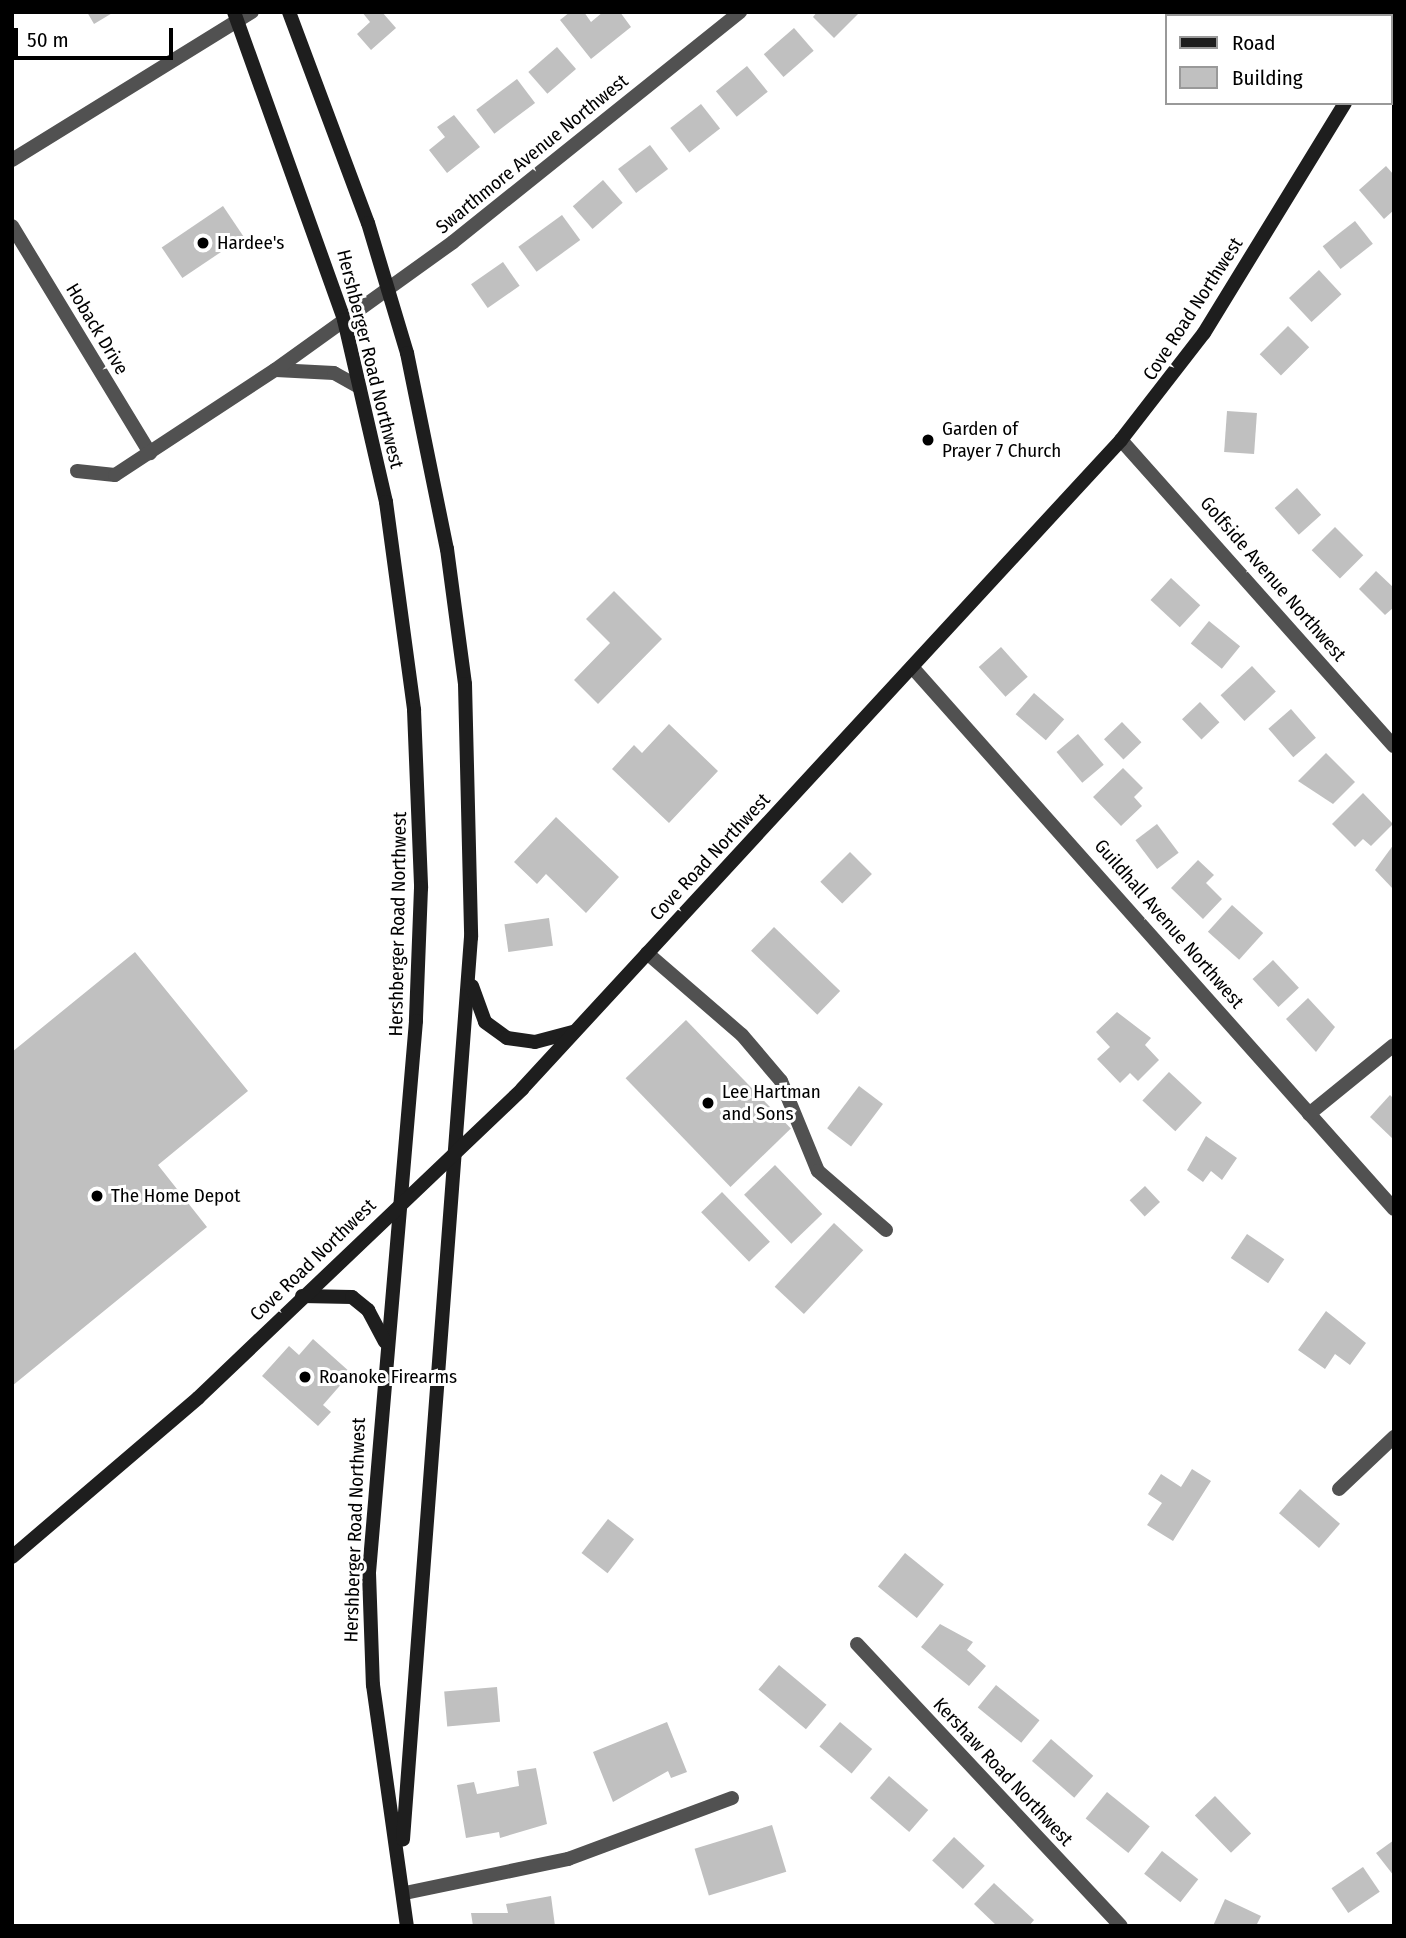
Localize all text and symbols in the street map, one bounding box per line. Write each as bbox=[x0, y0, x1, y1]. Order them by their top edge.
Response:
scale bar bbox=[18, 14, 177, 58]
legend bbox=[1164, 14, 1392, 105]
text: 50 m bbox=[27, 27, 69, 53]
text: Road bbox=[1232, 30, 1276, 56]
text: Building bbox=[1232, 65, 1303, 91]
street label: Swarthmore Avenue Northwest bbox=[431, 69, 633, 239]
place label: Hardee's bbox=[217, 232, 284, 254]
street label: Cove Road Northwest bbox=[1138, 233, 1248, 385]
marker: Hardee's bbox=[195, 235, 211, 251]
street label: Hershberger Road Northwest bbox=[332, 247, 408, 471]
street label: Hoback Drive bbox=[61, 279, 133, 379]
place label: Garden of Prayer 7 Church bbox=[942, 418, 1061, 462]
marker: Garden of Prayer 7 Church bbox=[920, 432, 936, 448]
street label: Golfside Avenue Northwest bbox=[1195, 492, 1351, 666]
street label: Cove Road Northwest bbox=[645, 789, 775, 925]
street label: Hershberger Road Northwest bbox=[385, 811, 411, 1037]
street label: Guildhall Avenue Northwest bbox=[1089, 835, 1249, 1013]
place label: Lee Hartman and Sons bbox=[722, 1081, 821, 1125]
marker: Lee Hartman and Sons bbox=[700, 1095, 716, 1111]
place label: The Home Depot bbox=[111, 1185, 240, 1207]
marker: The Home Depot bbox=[89, 1188, 105, 1204]
street label: Cove Road Northwest bbox=[245, 1194, 381, 1326]
place label: Roanoke Firearms bbox=[319, 1366, 457, 1388]
marker: Roanoke Firearms bbox=[297, 1369, 313, 1385]
street label: Hershberger Road Northwest bbox=[340, 1417, 370, 1643]
street label: Kershaw Road Northwest bbox=[928, 1693, 1078, 1851]

